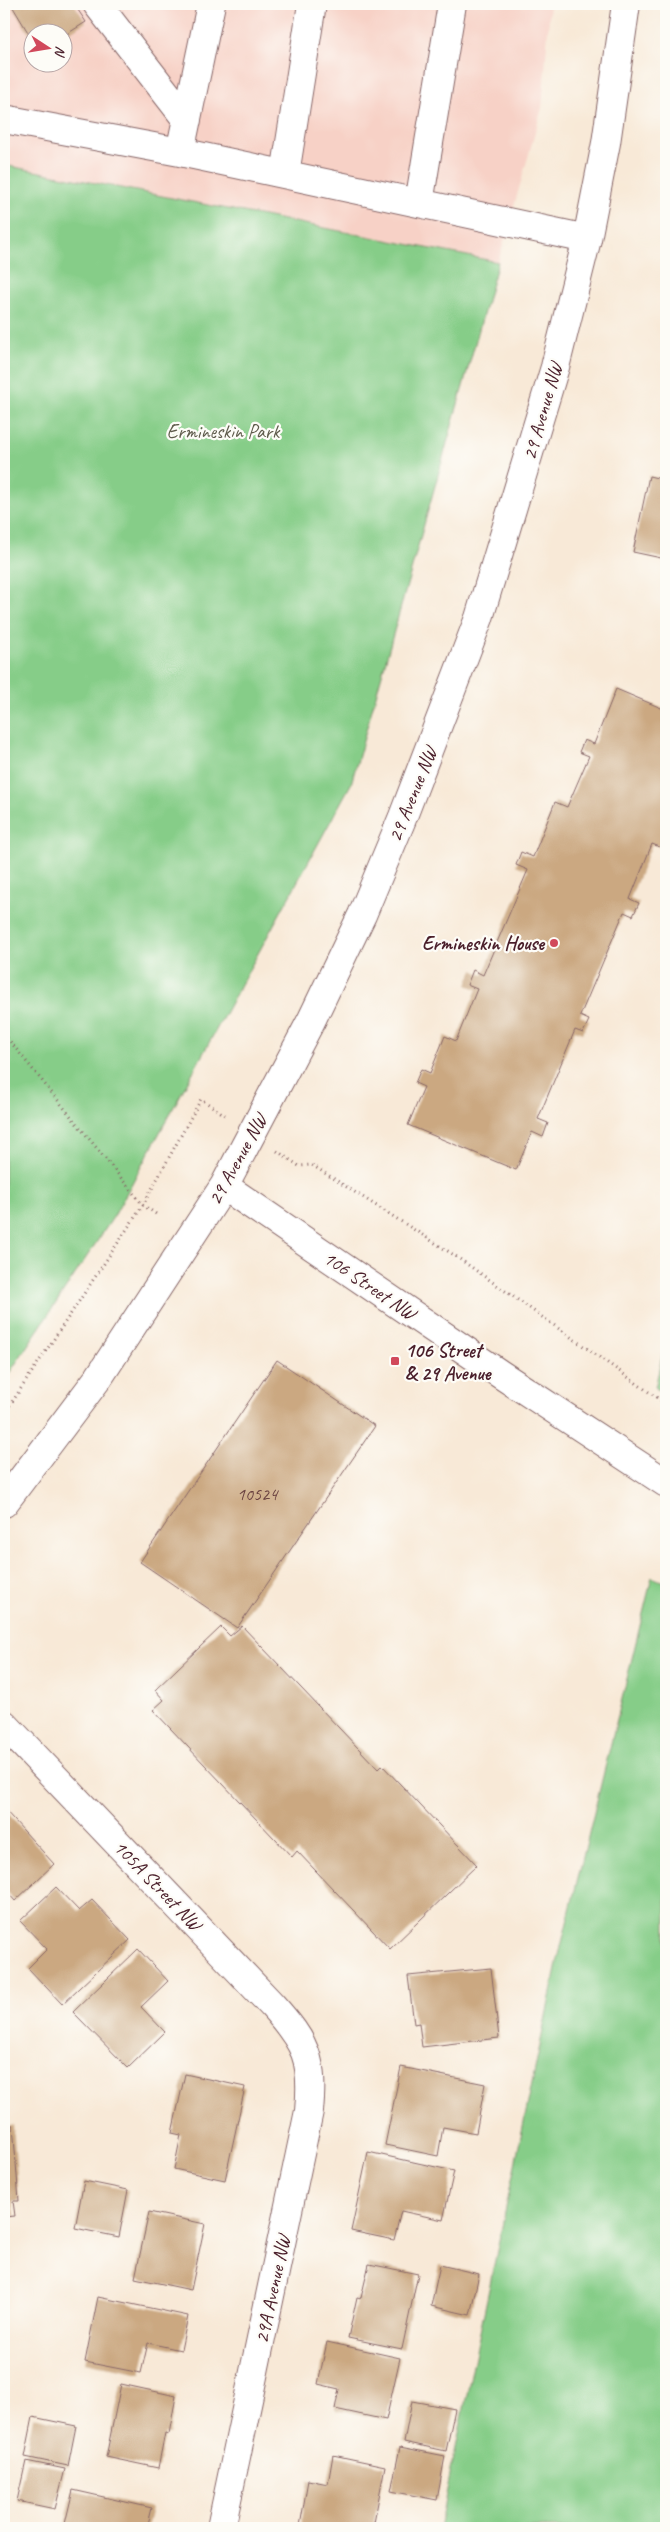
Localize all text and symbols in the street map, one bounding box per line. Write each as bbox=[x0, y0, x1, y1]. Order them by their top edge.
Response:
north arrow bbox=[22, 22, 72, 72]
text: N bbox=[51, 45, 69, 59]
street label: 29 Avenue NW bbox=[517, 357, 569, 463]
park label: Ermineskin Park bbox=[167, 419, 281, 444]
street label: 29 Avenue NW bbox=[382, 741, 444, 845]
place label: Ermineskin House bbox=[422, 931, 545, 956]
marker: Ermineskin House bbox=[548, 937, 560, 949]
street label: 29 Avenue NW bbox=[202, 1107, 274, 1209]
street label: 106 Street NW bbox=[319, 1245, 423, 1327]
place label: 106 Street & 29 Avenue bbox=[405, 1338, 492, 1386]
marker: 106 Street & 29 Avenue bbox=[389, 1355, 401, 1367]
house number: 10524 bbox=[237, 1483, 279, 1505]
street label: 105A Street NW bbox=[108, 1835, 209, 1938]
street label: 29A Avenue NW bbox=[249, 2230, 297, 2346]

